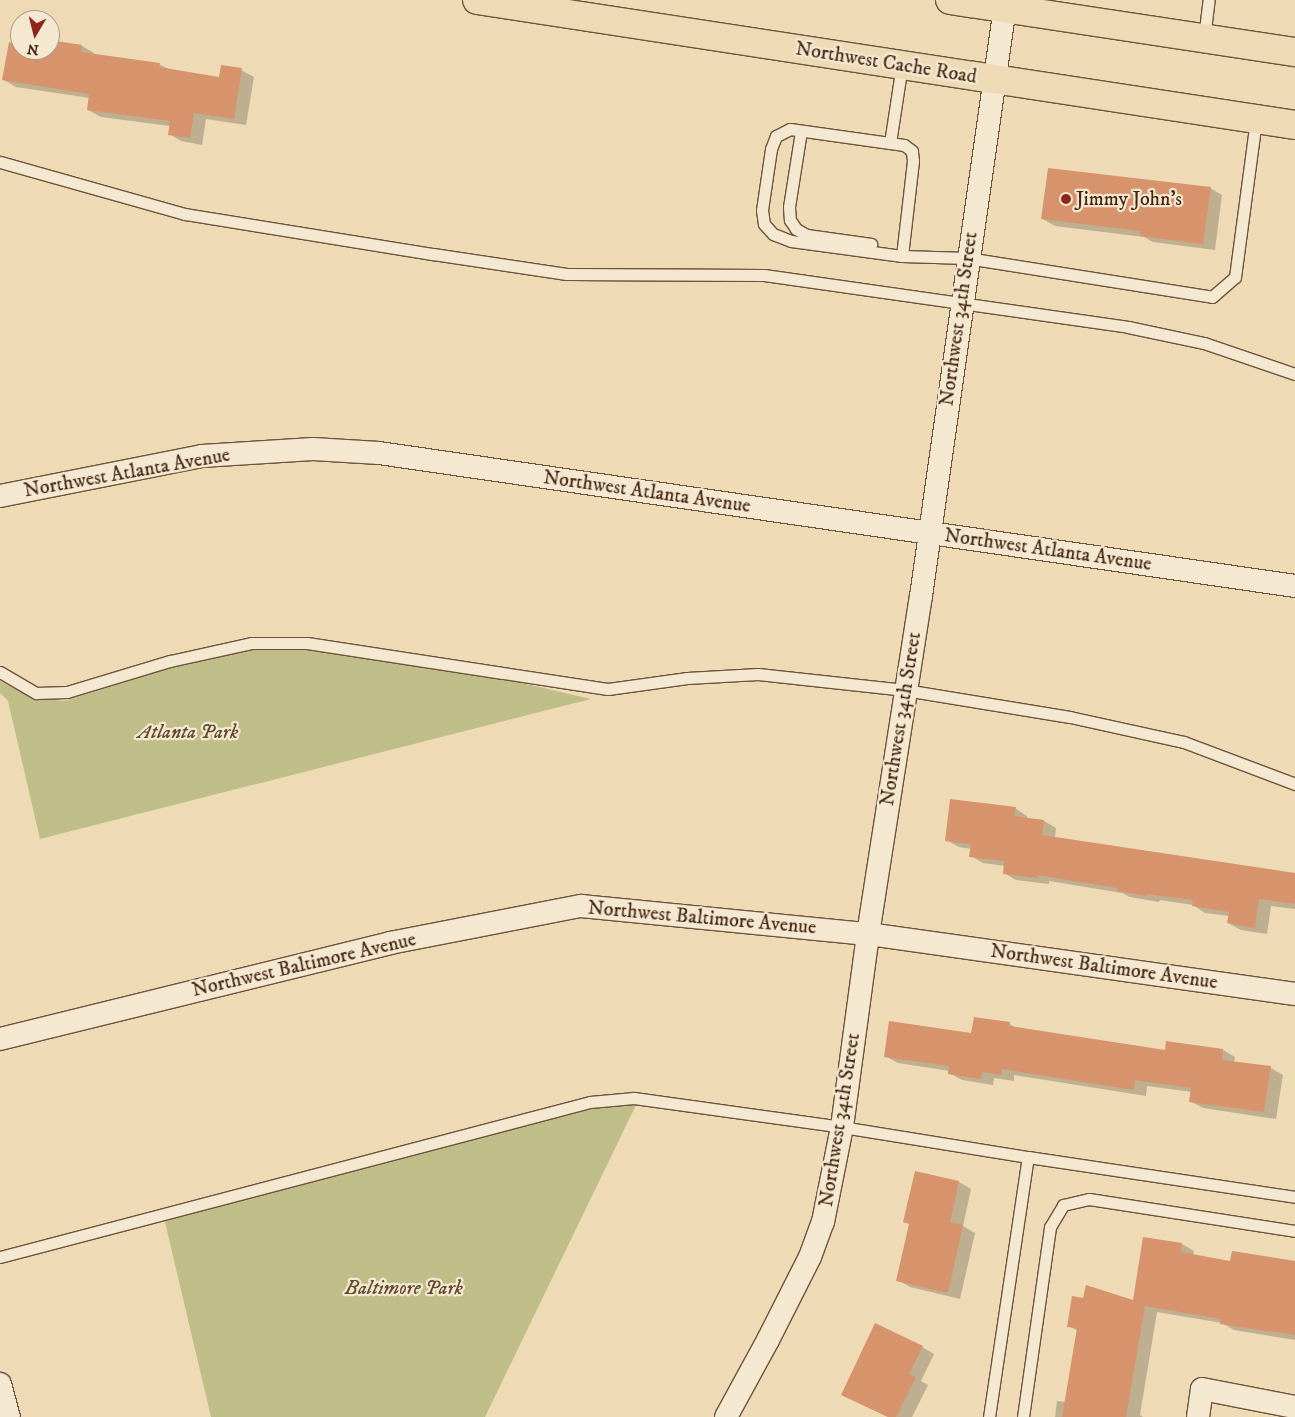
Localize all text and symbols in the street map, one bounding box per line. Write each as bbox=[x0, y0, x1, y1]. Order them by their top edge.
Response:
north arrow bbox=[10, 10, 60, 60]
street label: Northwest Cache Road bbox=[794, 37, 978, 89]
text: N bbox=[26, 39, 40, 59]
place label: Jimmy John's bbox=[1076, 187, 1182, 211]
marker: Jimmy John's bbox=[1060, 193, 1072, 205]
street label: Northwest 34th Street bbox=[935, 230, 983, 408]
street label: Northwest Atlanta Avenue bbox=[22, 443, 232, 503]
street label: Northwest Atlanta Avenue bbox=[542, 466, 752, 518]
street label: Northwest Atlanta Avenue bbox=[943, 524, 1153, 576]
street label: Northwest 34th Street bbox=[875, 630, 927, 808]
park label: Atlanta Park bbox=[138, 720, 238, 744]
street label: Northwest Baltimore Avenue bbox=[587, 896, 817, 940]
street label: Northwest Baltimore Avenue bbox=[190, 928, 418, 1002]
street label: Northwest Baltimore Avenue bbox=[989, 939, 1219, 995]
street label: Northwest 34th Street bbox=[814, 1031, 866, 1209]
park label: Baltimore Park bbox=[345, 1276, 463, 1300]

